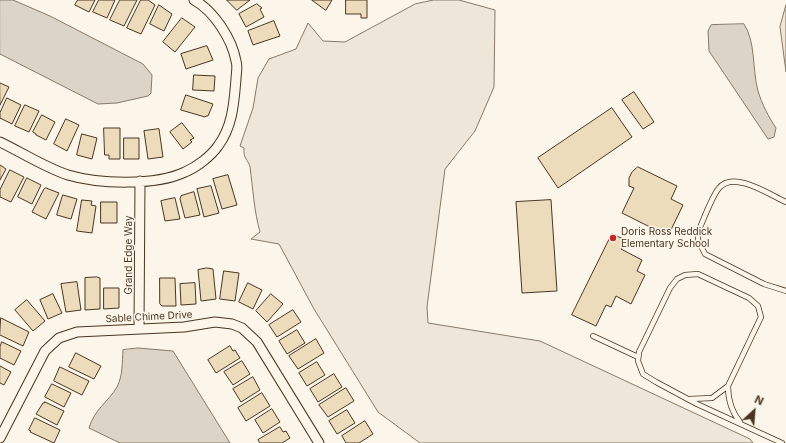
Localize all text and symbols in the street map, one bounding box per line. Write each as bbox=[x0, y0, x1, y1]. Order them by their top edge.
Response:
street label: Grand Edge Way bbox=[123, 215, 135, 295]
place label: Doris Ross Reddick Elementary School bbox=[621, 226, 712, 250]
marker: Doris Ross Reddick Elementary School bbox=[608, 233, 618, 243]
street label: Sable Chime Drive bbox=[105, 309, 193, 325]
north arrow bbox=[734, 391, 774, 431]
text: N bbox=[752, 392, 766, 408]

